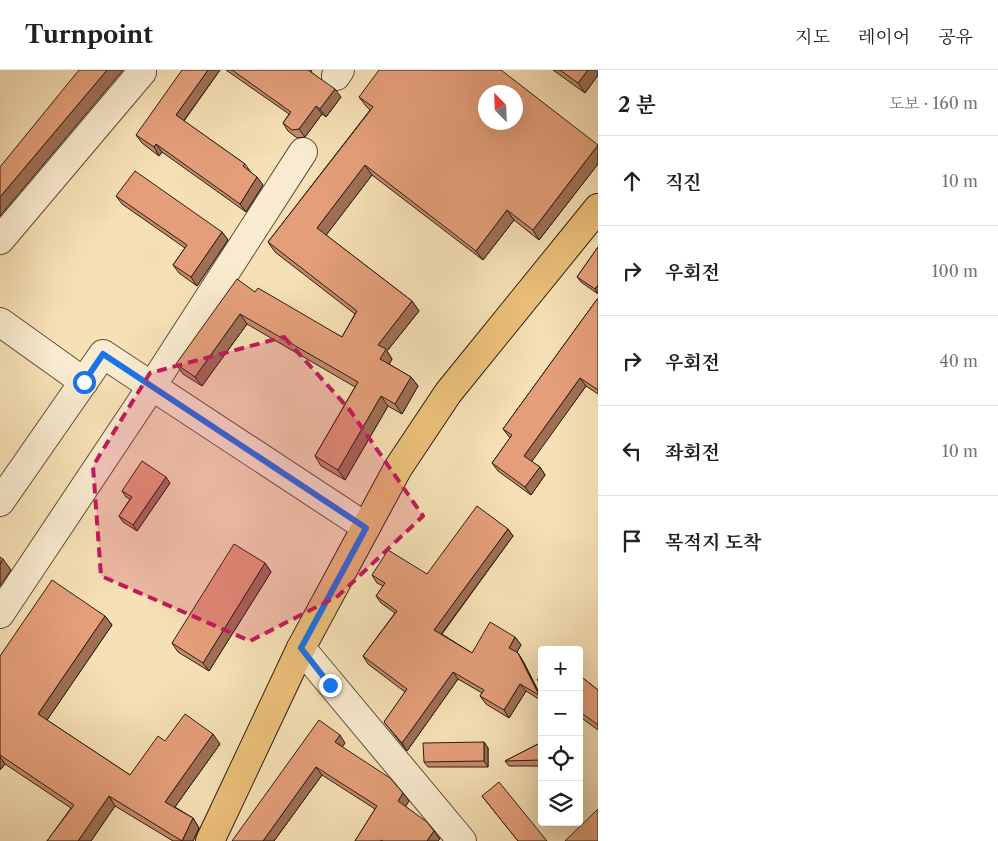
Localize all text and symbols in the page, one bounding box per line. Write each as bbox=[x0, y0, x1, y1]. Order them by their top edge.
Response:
text: Turnpoint bbox=[25, 20, 153, 49]
text: 지도 bbox=[795, 26, 830, 48]
text: 레이어 bbox=[858, 26, 910, 48]
text: 공유 bbox=[938, 26, 973, 48]
north arrow bbox=[478, 85, 523, 130]
text: 2 분 bbox=[618, 92, 656, 117]
text: 도보 · 160 m bbox=[889, 93, 978, 113]
icon: ahead bbox=[618, 167, 646, 195]
text: 직진 bbox=[665, 171, 702, 194]
text: 10 m bbox=[942, 171, 978, 191]
icon: right bbox=[618, 257, 646, 285]
text: 우회전 bbox=[665, 261, 720, 284]
text: 100 m bbox=[932, 261, 978, 281]
icon: right bbox=[618, 347, 646, 375]
text: 우회전 bbox=[665, 351, 720, 374]
text: 40 m bbox=[939, 351, 978, 371]
route start bbox=[73, 371, 96, 394]
icon: left bbox=[618, 437, 646, 465]
text: 좌회전 bbox=[665, 441, 720, 464]
text: 10 m bbox=[942, 441, 978, 461]
icon: arrive bbox=[618, 527, 646, 555]
text: 목적지 도착 bbox=[665, 531, 762, 554]
map controls bbox=[538, 646, 583, 826]
button: + bbox=[538, 646, 583, 691]
route end bbox=[319, 674, 342, 697]
button: − bbox=[538, 691, 583, 736]
button: locate bbox=[538, 736, 583, 781]
button: layers bbox=[538, 781, 583, 826]

